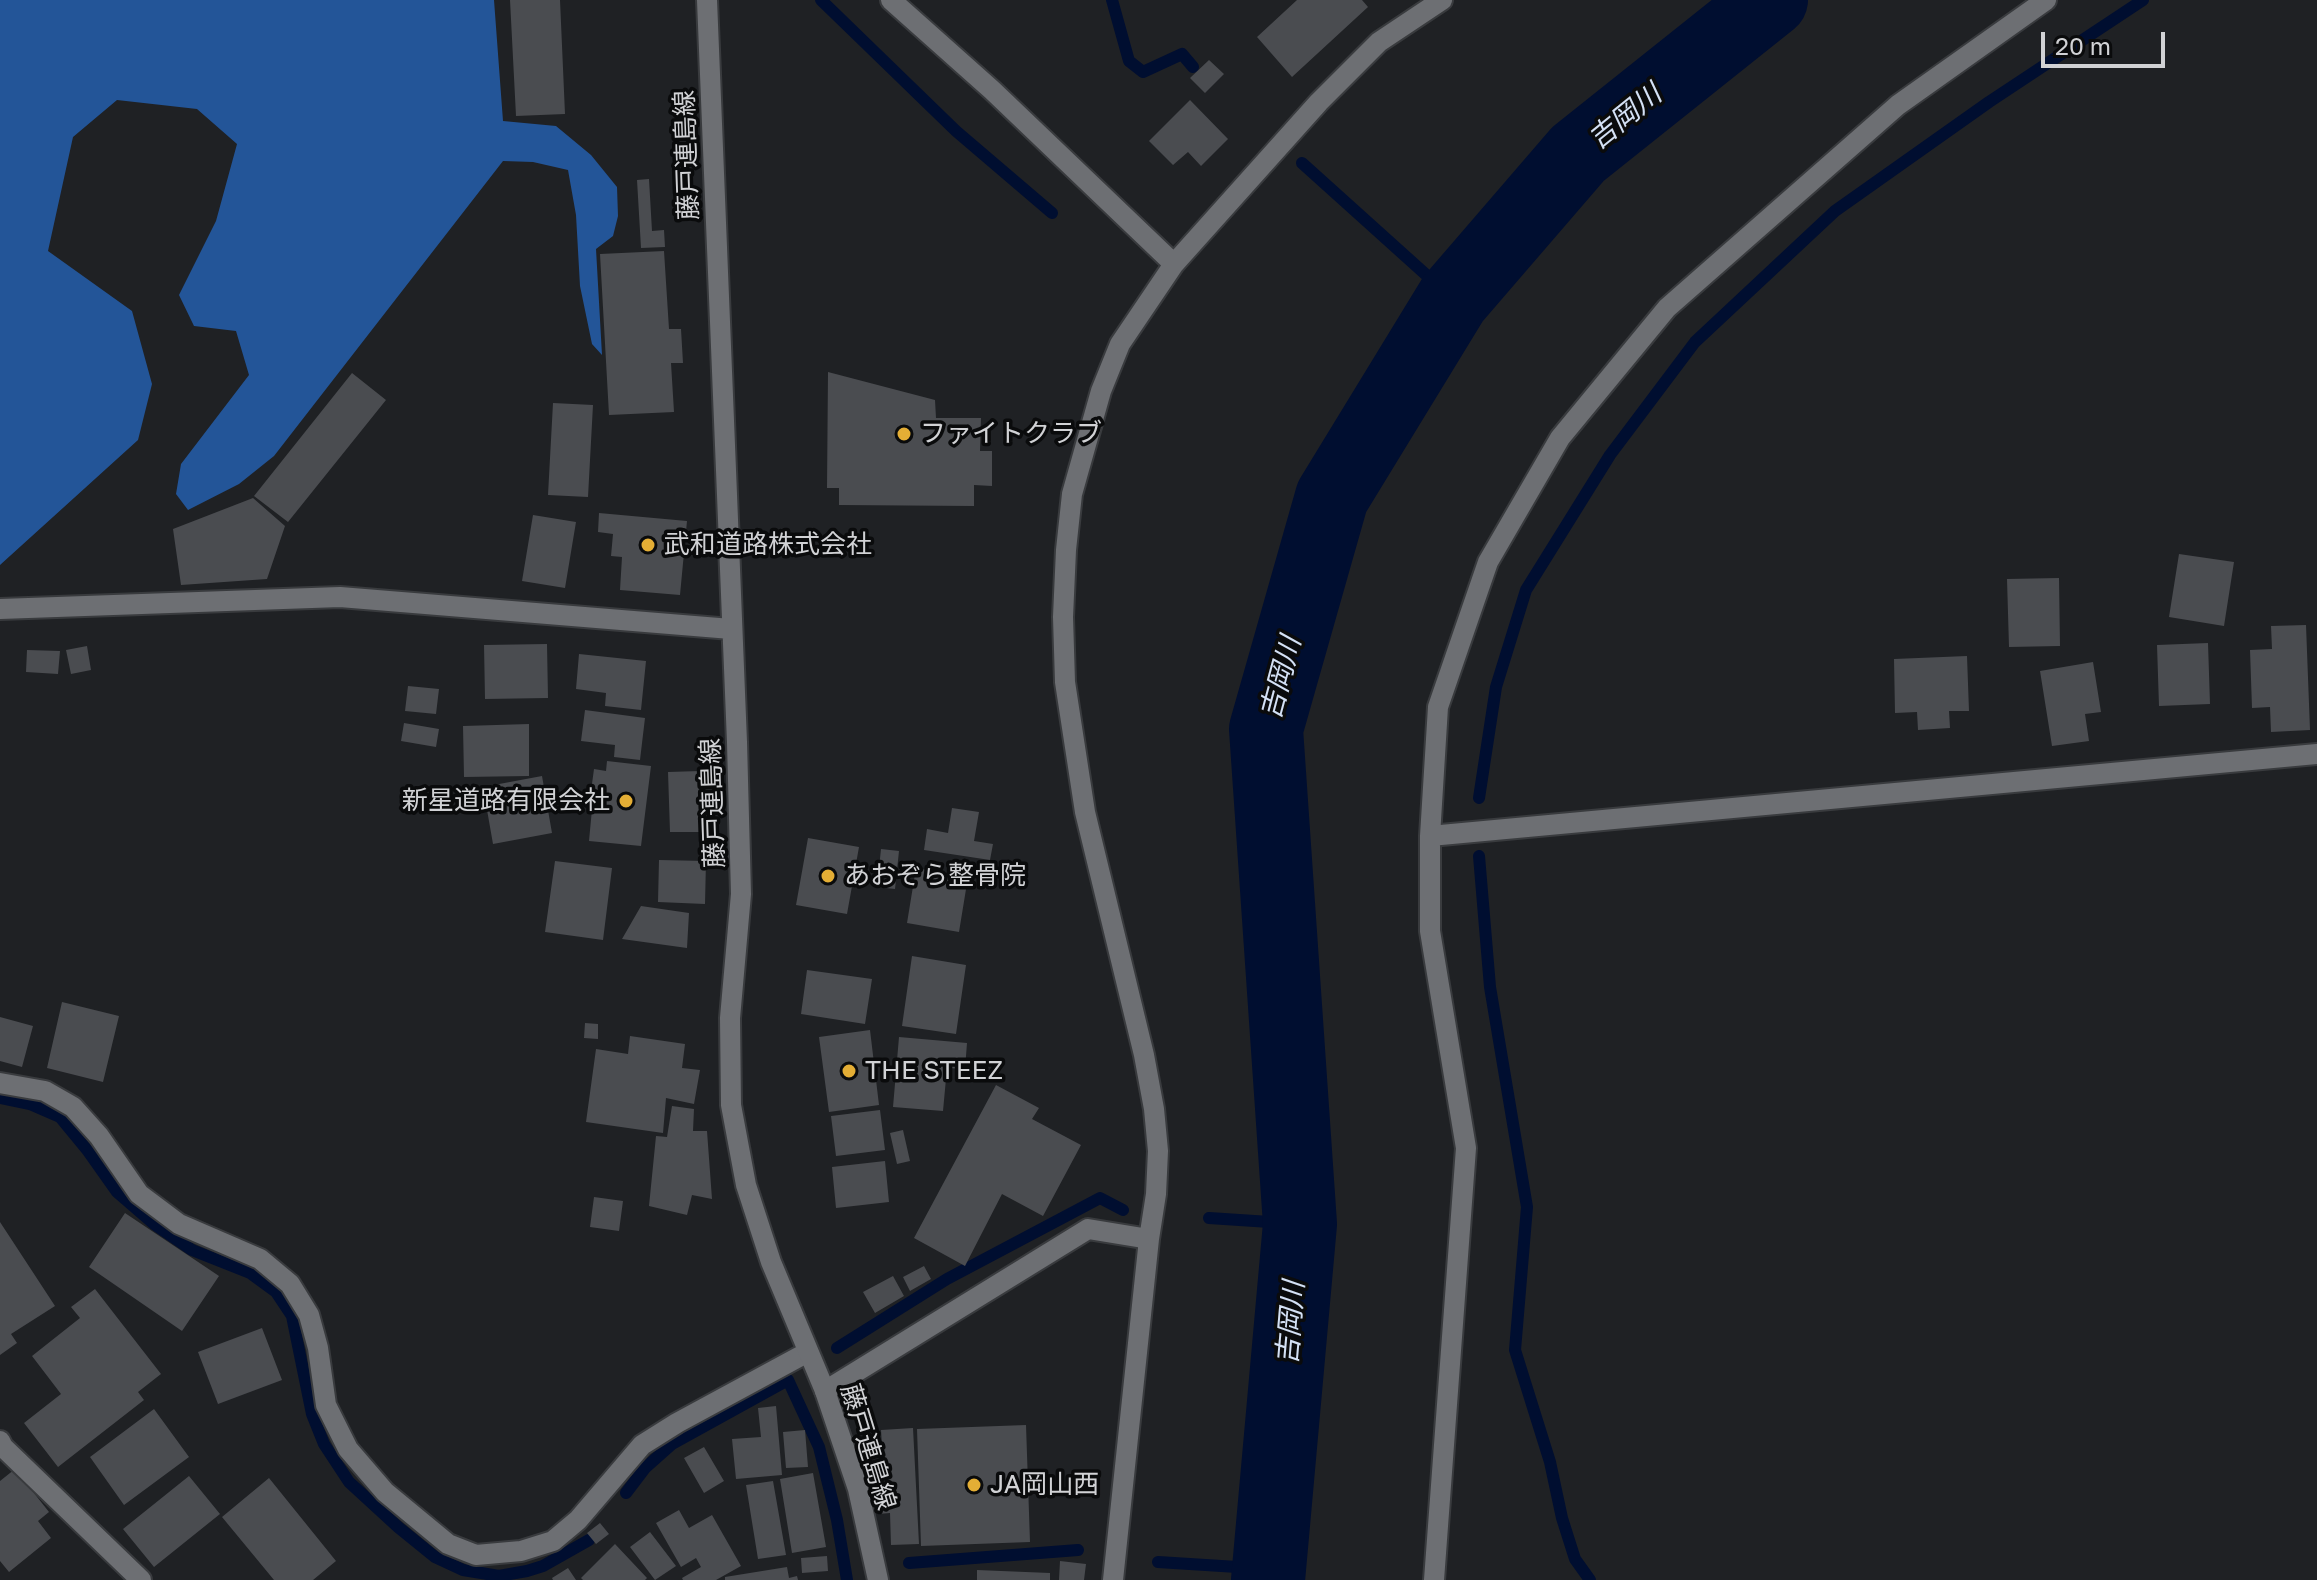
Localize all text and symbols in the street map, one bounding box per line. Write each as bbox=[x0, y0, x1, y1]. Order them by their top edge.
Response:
scale bar bbox=[2045, 16, 2169, 66]
text: 20 m bbox=[2055, 31, 2111, 60]
water label: 吉岡川 bbox=[1582, 78, 1668, 156]
street label: 藤戸連島線 bbox=[669, 89, 705, 221]
place label: ファイトクラブ bbox=[920, 418, 1102, 450]
marker: ファイトクラブ bbox=[895, 425, 913, 443]
place label: 武和道路株式会社 bbox=[664, 529, 872, 561]
marker: 武和道路株式会社 bbox=[639, 536, 657, 554]
water label: 吉岡川 bbox=[1254, 633, 1308, 723]
street label: 藤戸連島線 bbox=[695, 737, 731, 869]
place label: 新星道路有限会社 bbox=[402, 785, 610, 817]
marker: 新星道路有限会社 bbox=[617, 792, 635, 810]
place label: あおぞら整骨院 bbox=[844, 860, 1026, 892]
marker: あおぞら整骨院 bbox=[819, 867, 837, 885]
place label: THE STEEZ bbox=[865, 1055, 1003, 1087]
marker: THE STEEZ bbox=[840, 1062, 858, 1080]
water label: 吉岡川 bbox=[1271, 1280, 1311, 1366]
street label: 藤戸連島線 bbox=[834, 1380, 902, 1514]
place label: JA岡山西 bbox=[990, 1469, 1099, 1501]
marker: JA岡山西 bbox=[965, 1476, 983, 1494]

